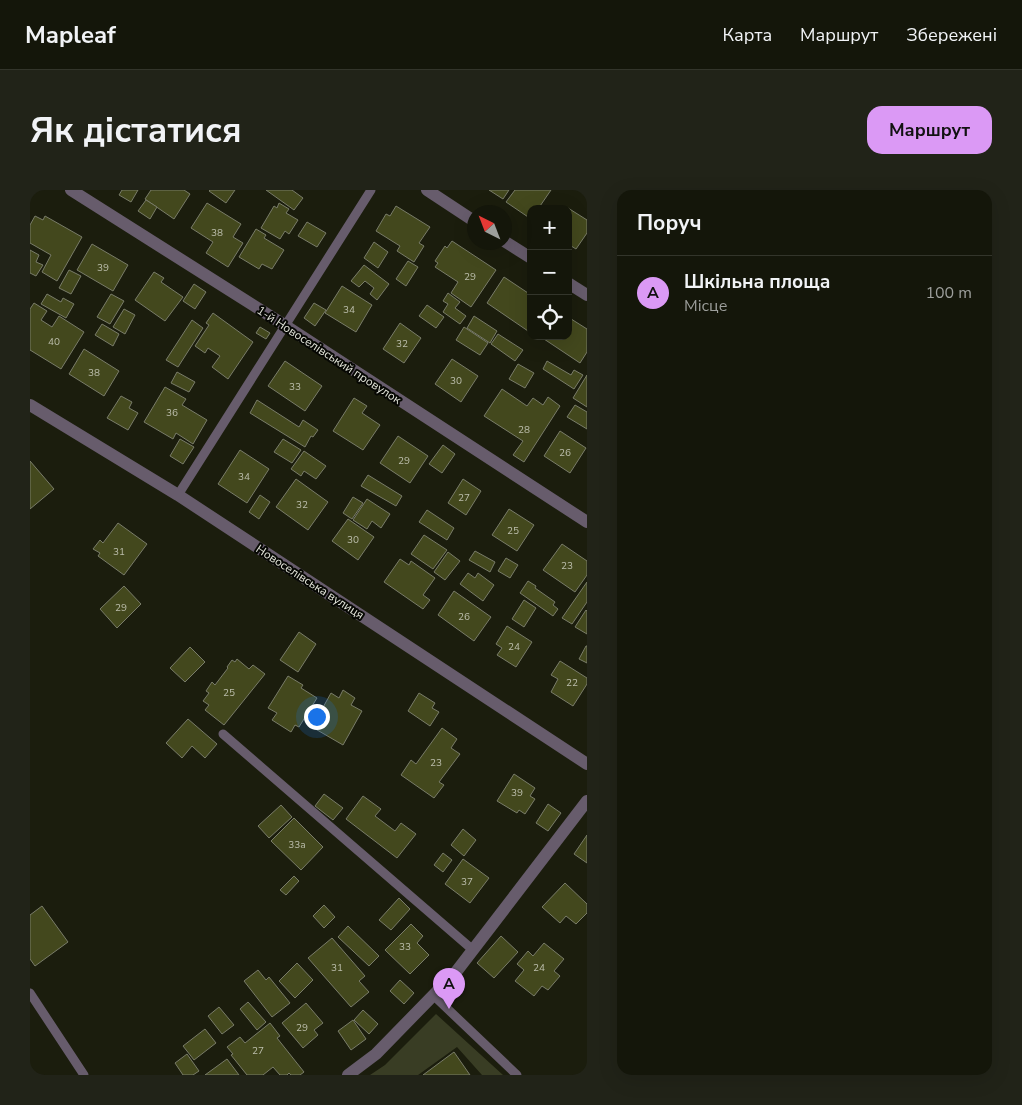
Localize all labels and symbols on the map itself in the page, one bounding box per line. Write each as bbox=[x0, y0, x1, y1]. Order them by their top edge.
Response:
north arrow bbox=[467, 205, 512, 250]
house number: 38 bbox=[211, 226, 223, 240]
house number: 39 bbox=[97, 261, 109, 275]
house number: 29 bbox=[464, 270, 476, 284]
street label: 1-й Новоселівський провулок bbox=[254, 302, 405, 408]
house number: 34 bbox=[343, 303, 355, 317]
house number: 40 bbox=[48, 335, 60, 349]
house number: 32 bbox=[396, 337, 408, 351]
house number: 38 bbox=[88, 366, 100, 380]
house number: 30 bbox=[450, 374, 462, 388]
house number: 33 bbox=[289, 380, 301, 394]
house number: 36 bbox=[166, 406, 178, 420]
house number: 28 bbox=[518, 423, 530, 437]
house number: 26 bbox=[559, 446, 571, 460]
house number: 29 bbox=[398, 454, 410, 468]
house number: 34 bbox=[238, 470, 250, 484]
house number: 27 bbox=[458, 491, 470, 505]
house number: 32 bbox=[296, 498, 308, 512]
house number: 25 bbox=[507, 524, 519, 538]
house number: 30 bbox=[347, 533, 359, 547]
street label: Новоселівська вулиця bbox=[253, 541, 367, 623]
house number: 31 bbox=[113, 545, 125, 559]
house number: 23 bbox=[561, 559, 573, 573]
house number: 29 bbox=[115, 601, 127, 615]
house number: 26 bbox=[458, 610, 470, 624]
house number: 24 bbox=[508, 640, 520, 654]
house number: 22 bbox=[566, 676, 578, 690]
house number: 25 bbox=[223, 686, 235, 700]
your location bbox=[304, 704, 330, 730]
house number: 23 bbox=[430, 756, 442, 770]
house number: 39 bbox=[511, 786, 523, 800]
house number: 33а bbox=[288, 838, 306, 852]
house number: 37 bbox=[461, 875, 473, 889]
house number: 33 bbox=[399, 940, 411, 954]
house number: 31 bbox=[331, 961, 343, 975]
house number: 24 bbox=[533, 961, 545, 975]
pin: A bbox=[433, 968, 465, 1009]
house number: 29 bbox=[296, 1021, 308, 1035]
house number: 27 bbox=[252, 1044, 264, 1058]

